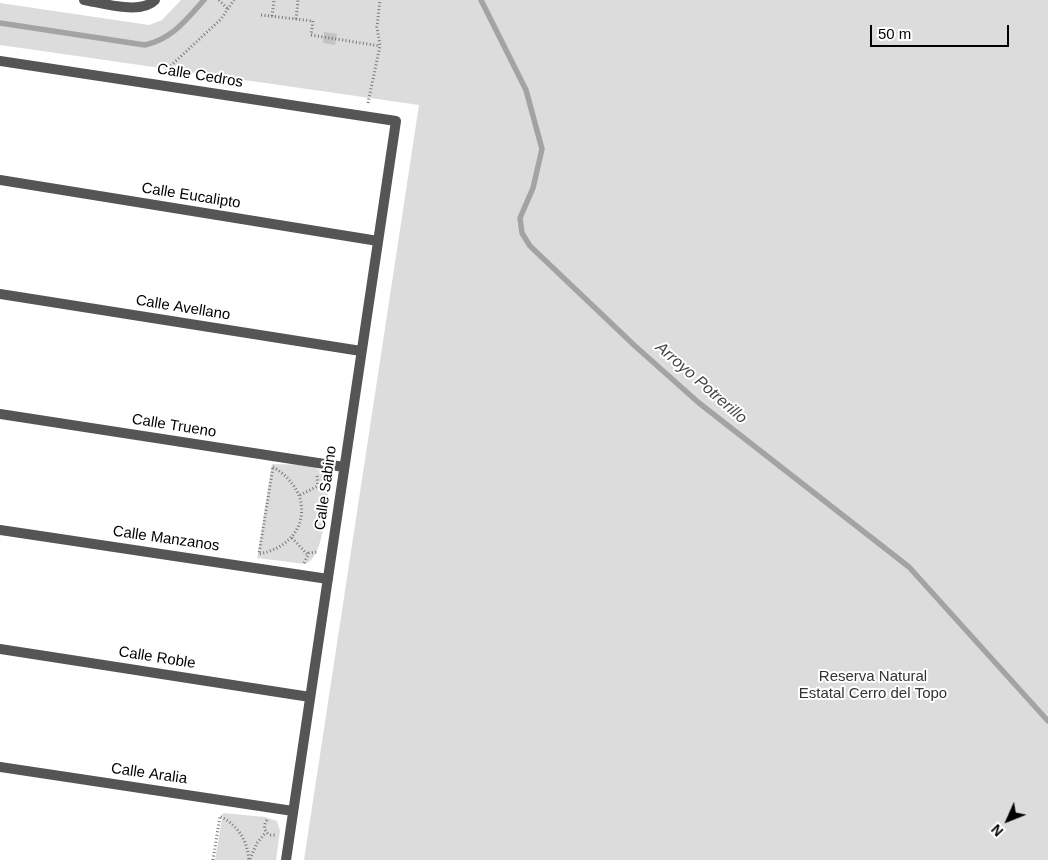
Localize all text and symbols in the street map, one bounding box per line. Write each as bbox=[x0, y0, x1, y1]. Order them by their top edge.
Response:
scale bar bbox=[873, 15, 1012, 47]
text: 50 m bbox=[878, 25, 911, 42]
street label: Calle Cedros bbox=[156, 60, 244, 92]
street label: Calle Eucalipto bbox=[140, 179, 242, 213]
street label: Calle Avellano bbox=[134, 292, 232, 324]
water label: Arroyo Potrerillo bbox=[651, 338, 751, 428]
street label: Calle Trueno bbox=[130, 410, 218, 442]
street label: Calle Sabino bbox=[311, 445, 341, 531]
street label: Calle Manzanos bbox=[111, 523, 221, 555]
street label: Calle Roble bbox=[117, 643, 197, 673]
park label: Reserva Natural Estatal Cerro del Topo bbox=[799, 668, 947, 703]
street label: Calle Aralia bbox=[110, 760, 188, 788]
north arrow bbox=[983, 795, 1033, 845]
text: N bbox=[988, 821, 1006, 840]

